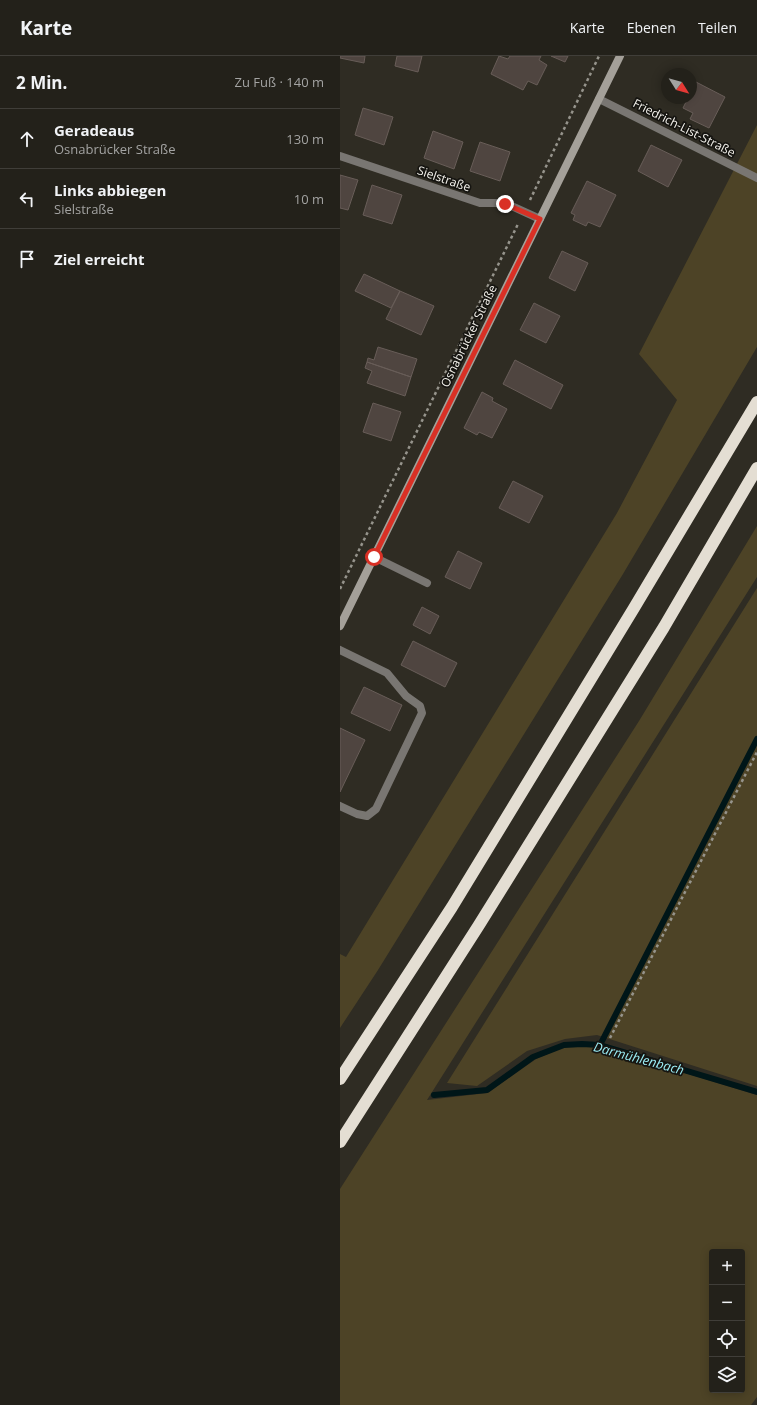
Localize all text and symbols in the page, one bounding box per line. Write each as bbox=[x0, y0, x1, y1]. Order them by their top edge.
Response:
text: Karte bbox=[20, 15, 72, 41]
text: Karte bbox=[570, 18, 605, 37]
text: Ebenen bbox=[627, 18, 676, 37]
text: Teilen bbox=[698, 18, 737, 37]
north arrow bbox=[661, 68, 697, 104]
text: 2 Min. bbox=[16, 71, 67, 94]
text: Zu Fuß · 140 m bbox=[235, 73, 324, 91]
street label: Friedrich-List-Straße bbox=[630, 94, 739, 161]
text: Geradeaus bbox=[54, 120, 134, 140]
icon: ahead bbox=[16, 128, 38, 150]
text: 130 m bbox=[286, 130, 324, 148]
text: Osnabrücker Straße bbox=[54, 140, 175, 158]
street label: Sielstraße bbox=[415, 162, 473, 196]
text: Links abbiegen bbox=[54, 180, 166, 200]
icon: left bbox=[16, 188, 38, 210]
text: 10 m bbox=[294, 190, 324, 208]
route end bbox=[496, 195, 514, 213]
text: Sielstraße bbox=[54, 200, 114, 218]
icon: arrive bbox=[16, 248, 38, 270]
text: Ziel erreicht bbox=[54, 249, 145, 269]
street label: Osnabrücker Straße bbox=[436, 281, 501, 390]
route start bbox=[365, 548, 383, 566]
water label: Darmühlenbach bbox=[592, 1037, 686, 1079]
map controls bbox=[709, 1249, 745, 1393]
button: + bbox=[709, 1249, 745, 1285]
button: − bbox=[709, 1285, 745, 1321]
button: locate bbox=[709, 1321, 745, 1357]
button: layers bbox=[709, 1357, 745, 1393]

